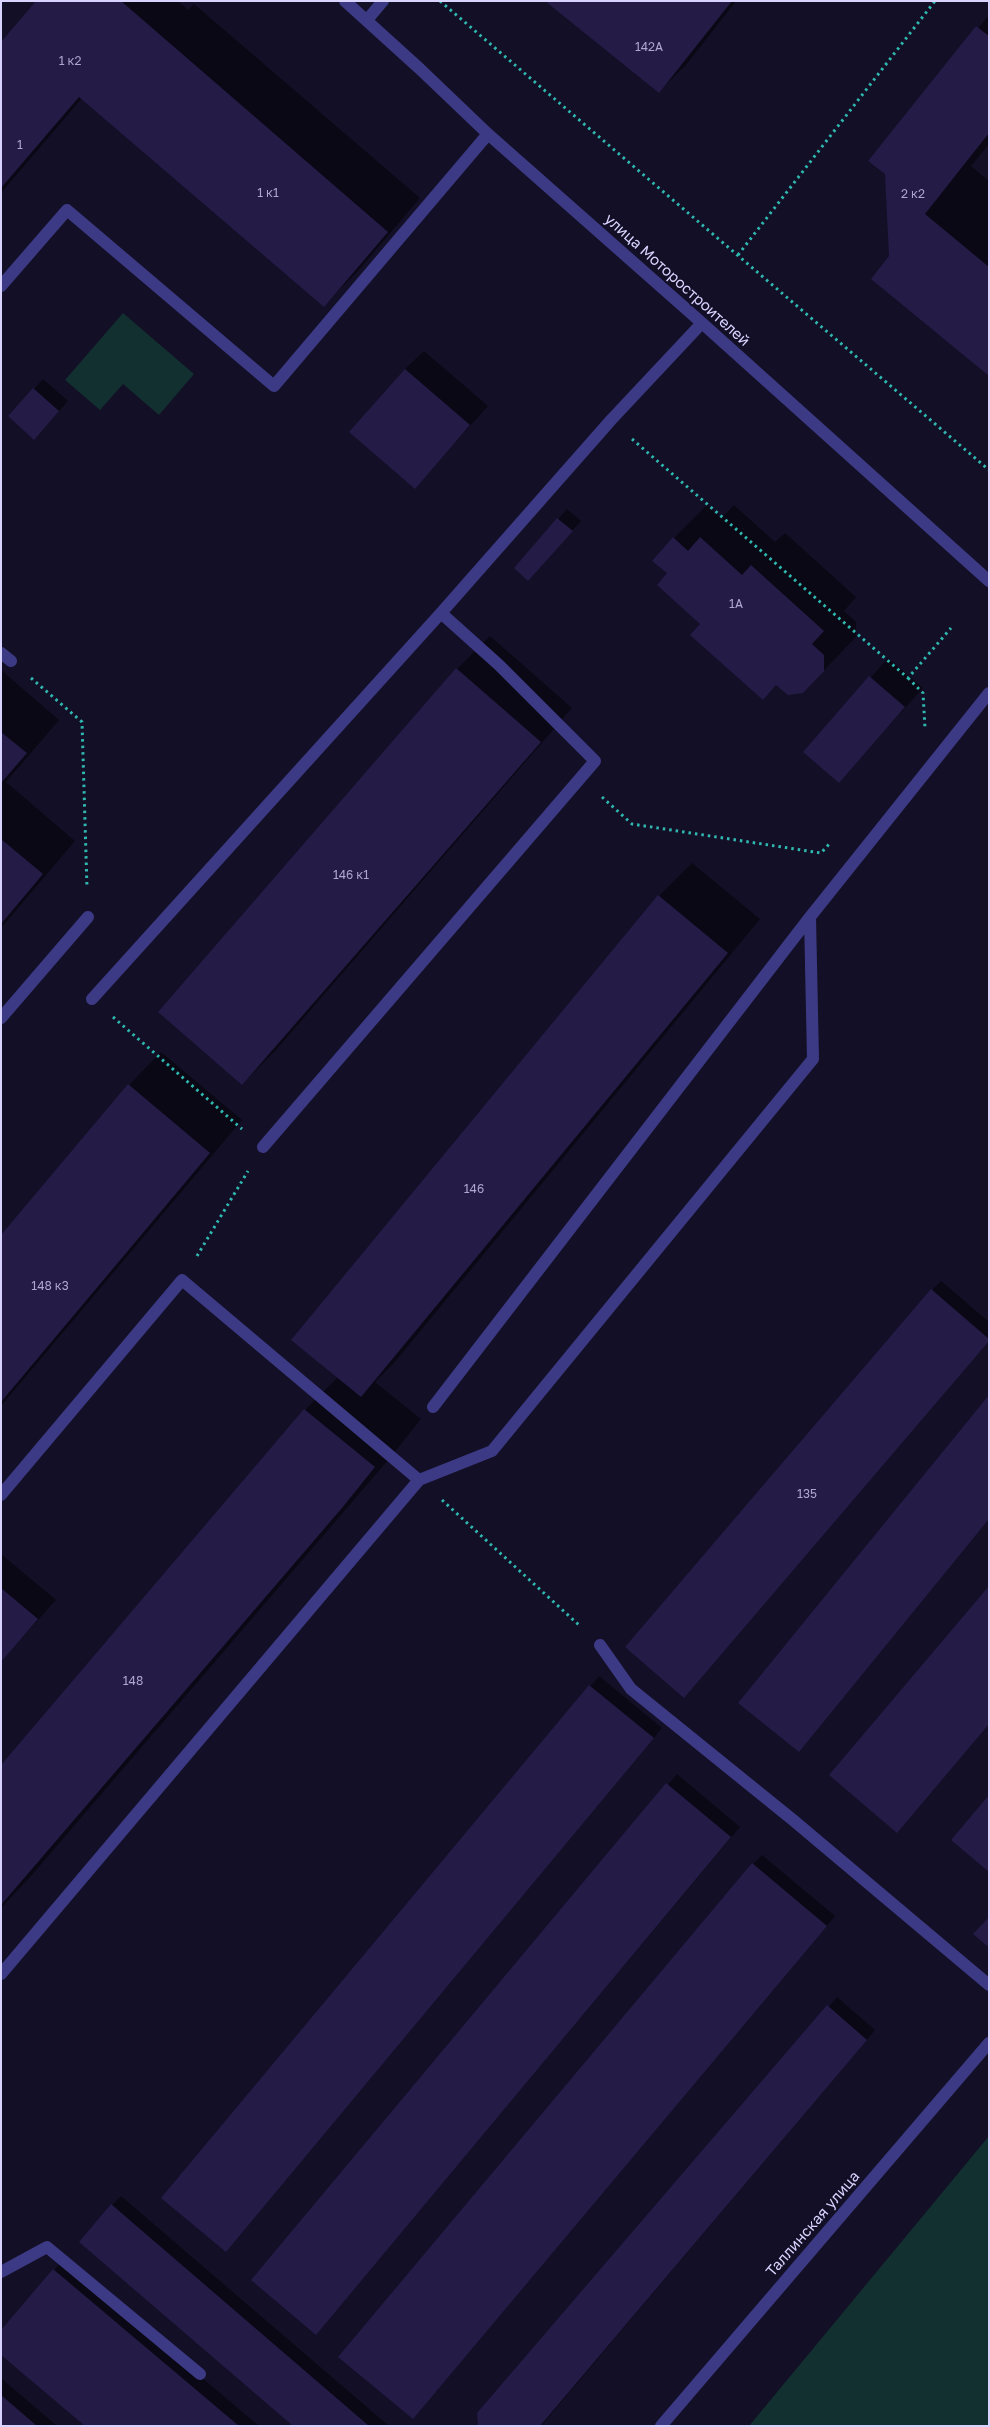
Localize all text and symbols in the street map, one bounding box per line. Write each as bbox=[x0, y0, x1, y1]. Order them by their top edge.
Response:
house number: 142А bbox=[635, 40, 663, 54]
house number: 1 к2 bbox=[59, 54, 81, 68]
house number: 1 bbox=[17, 138, 23, 152]
house number: 1 к1 bbox=[257, 186, 279, 200]
house number: 2 к2 bbox=[901, 187, 925, 201]
street label: улица Моторостроителей bbox=[601, 210, 753, 350]
house number: 1А bbox=[729, 597, 743, 611]
house number: 146 к1 bbox=[333, 868, 369, 882]
house number: 146 bbox=[464, 1182, 484, 1196]
house number: 148 к3 bbox=[31, 1279, 69, 1293]
house number: 135 bbox=[797, 1487, 817, 1501]
house number: 148 bbox=[123, 1674, 143, 1688]
street label: Таллинская улица bbox=[762, 2168, 864, 2280]

